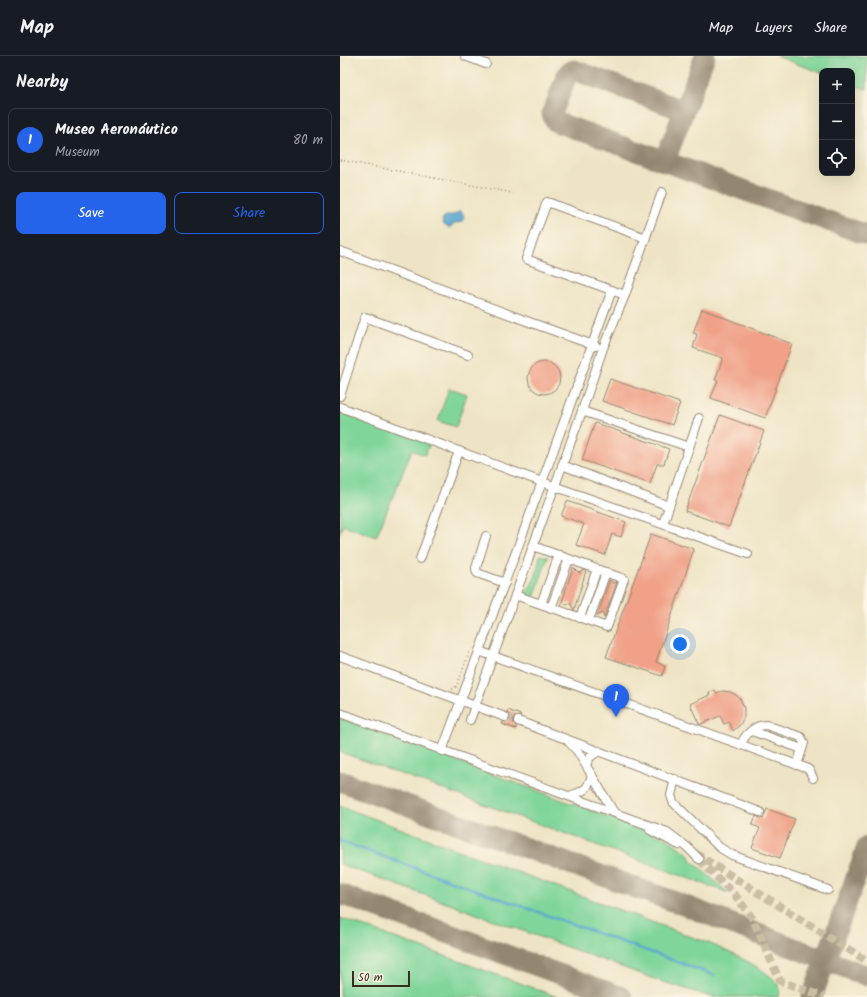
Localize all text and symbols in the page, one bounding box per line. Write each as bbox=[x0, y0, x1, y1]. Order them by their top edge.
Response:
text: Map bbox=[20, 13, 54, 43]
text: Map bbox=[709, 17, 733, 39]
text: Layers bbox=[755, 17, 793, 39]
text: Share bbox=[815, 17, 847, 39]
map controls bbox=[819, 68, 855, 176]
button: + bbox=[819, 68, 855, 104]
text: Nearby bbox=[16, 69, 68, 96]
button: − bbox=[819, 104, 855, 140]
text: Museo Aeronáutico bbox=[55, 118, 178, 142]
text: 1 bbox=[28, 130, 32, 151]
text: 80 m bbox=[293, 130, 323, 151]
button: locate bbox=[819, 140, 855, 176]
text: Museum bbox=[55, 142, 100, 163]
button: Save bbox=[16, 192, 166, 234]
button: Share bbox=[174, 192, 324, 234]
your location bbox=[670, 634, 690, 654]
pin: 1 bbox=[603, 684, 629, 717]
scale bar bbox=[352, 969, 410, 988]
text: 50 m bbox=[358, 969, 383, 987]

